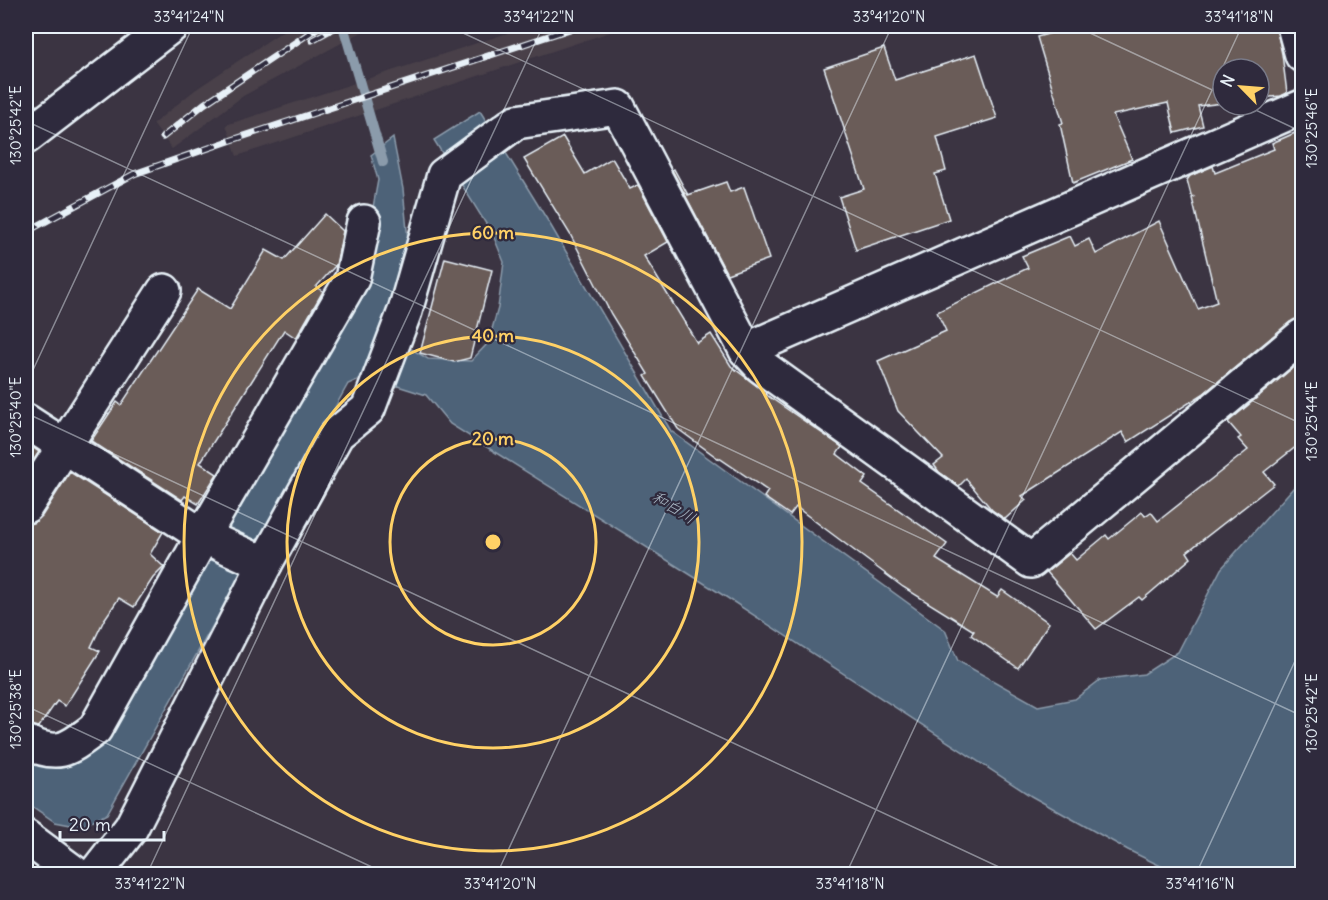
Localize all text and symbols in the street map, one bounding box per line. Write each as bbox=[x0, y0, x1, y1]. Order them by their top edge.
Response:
text: 33°41'24"N bbox=[153, 7, 225, 26]
text: 33°41'22"N bbox=[504, 7, 574, 26]
text: 33°41'20"N bbox=[853, 7, 925, 26]
text: 33°41'18"N bbox=[1204, 7, 1274, 26]
north arrow bbox=[1211, 57, 1271, 117]
text: N bbox=[1216, 71, 1239, 90]
text: 130°25'42"E bbox=[6, 85, 25, 165]
text: 130°25'46"E bbox=[1302, 88, 1321, 168]
text: 60 m bbox=[472, 221, 514, 244]
text: 40 m bbox=[472, 324, 514, 347]
text: 130°25'40"E bbox=[6, 376, 25, 458]
text: 130°25'44"E bbox=[1302, 381, 1321, 461]
text: 20 m bbox=[472, 427, 514, 450]
water label: 和白川 bbox=[648, 486, 700, 528]
centre of rings bbox=[483, 532, 503, 552]
text: 130°25'38"E bbox=[6, 669, 25, 749]
text: 130°25'42"E bbox=[1302, 673, 1321, 753]
scale bar bbox=[60, 804, 164, 842]
text: 20 m bbox=[69, 813, 111, 836]
text: 33°41'22"N bbox=[115, 874, 185, 893]
text: 33°41'20"N bbox=[464, 874, 536, 893]
text: 33°41'18"N bbox=[815, 874, 885, 893]
text: 33°41'16"N bbox=[1165, 874, 1235, 893]

